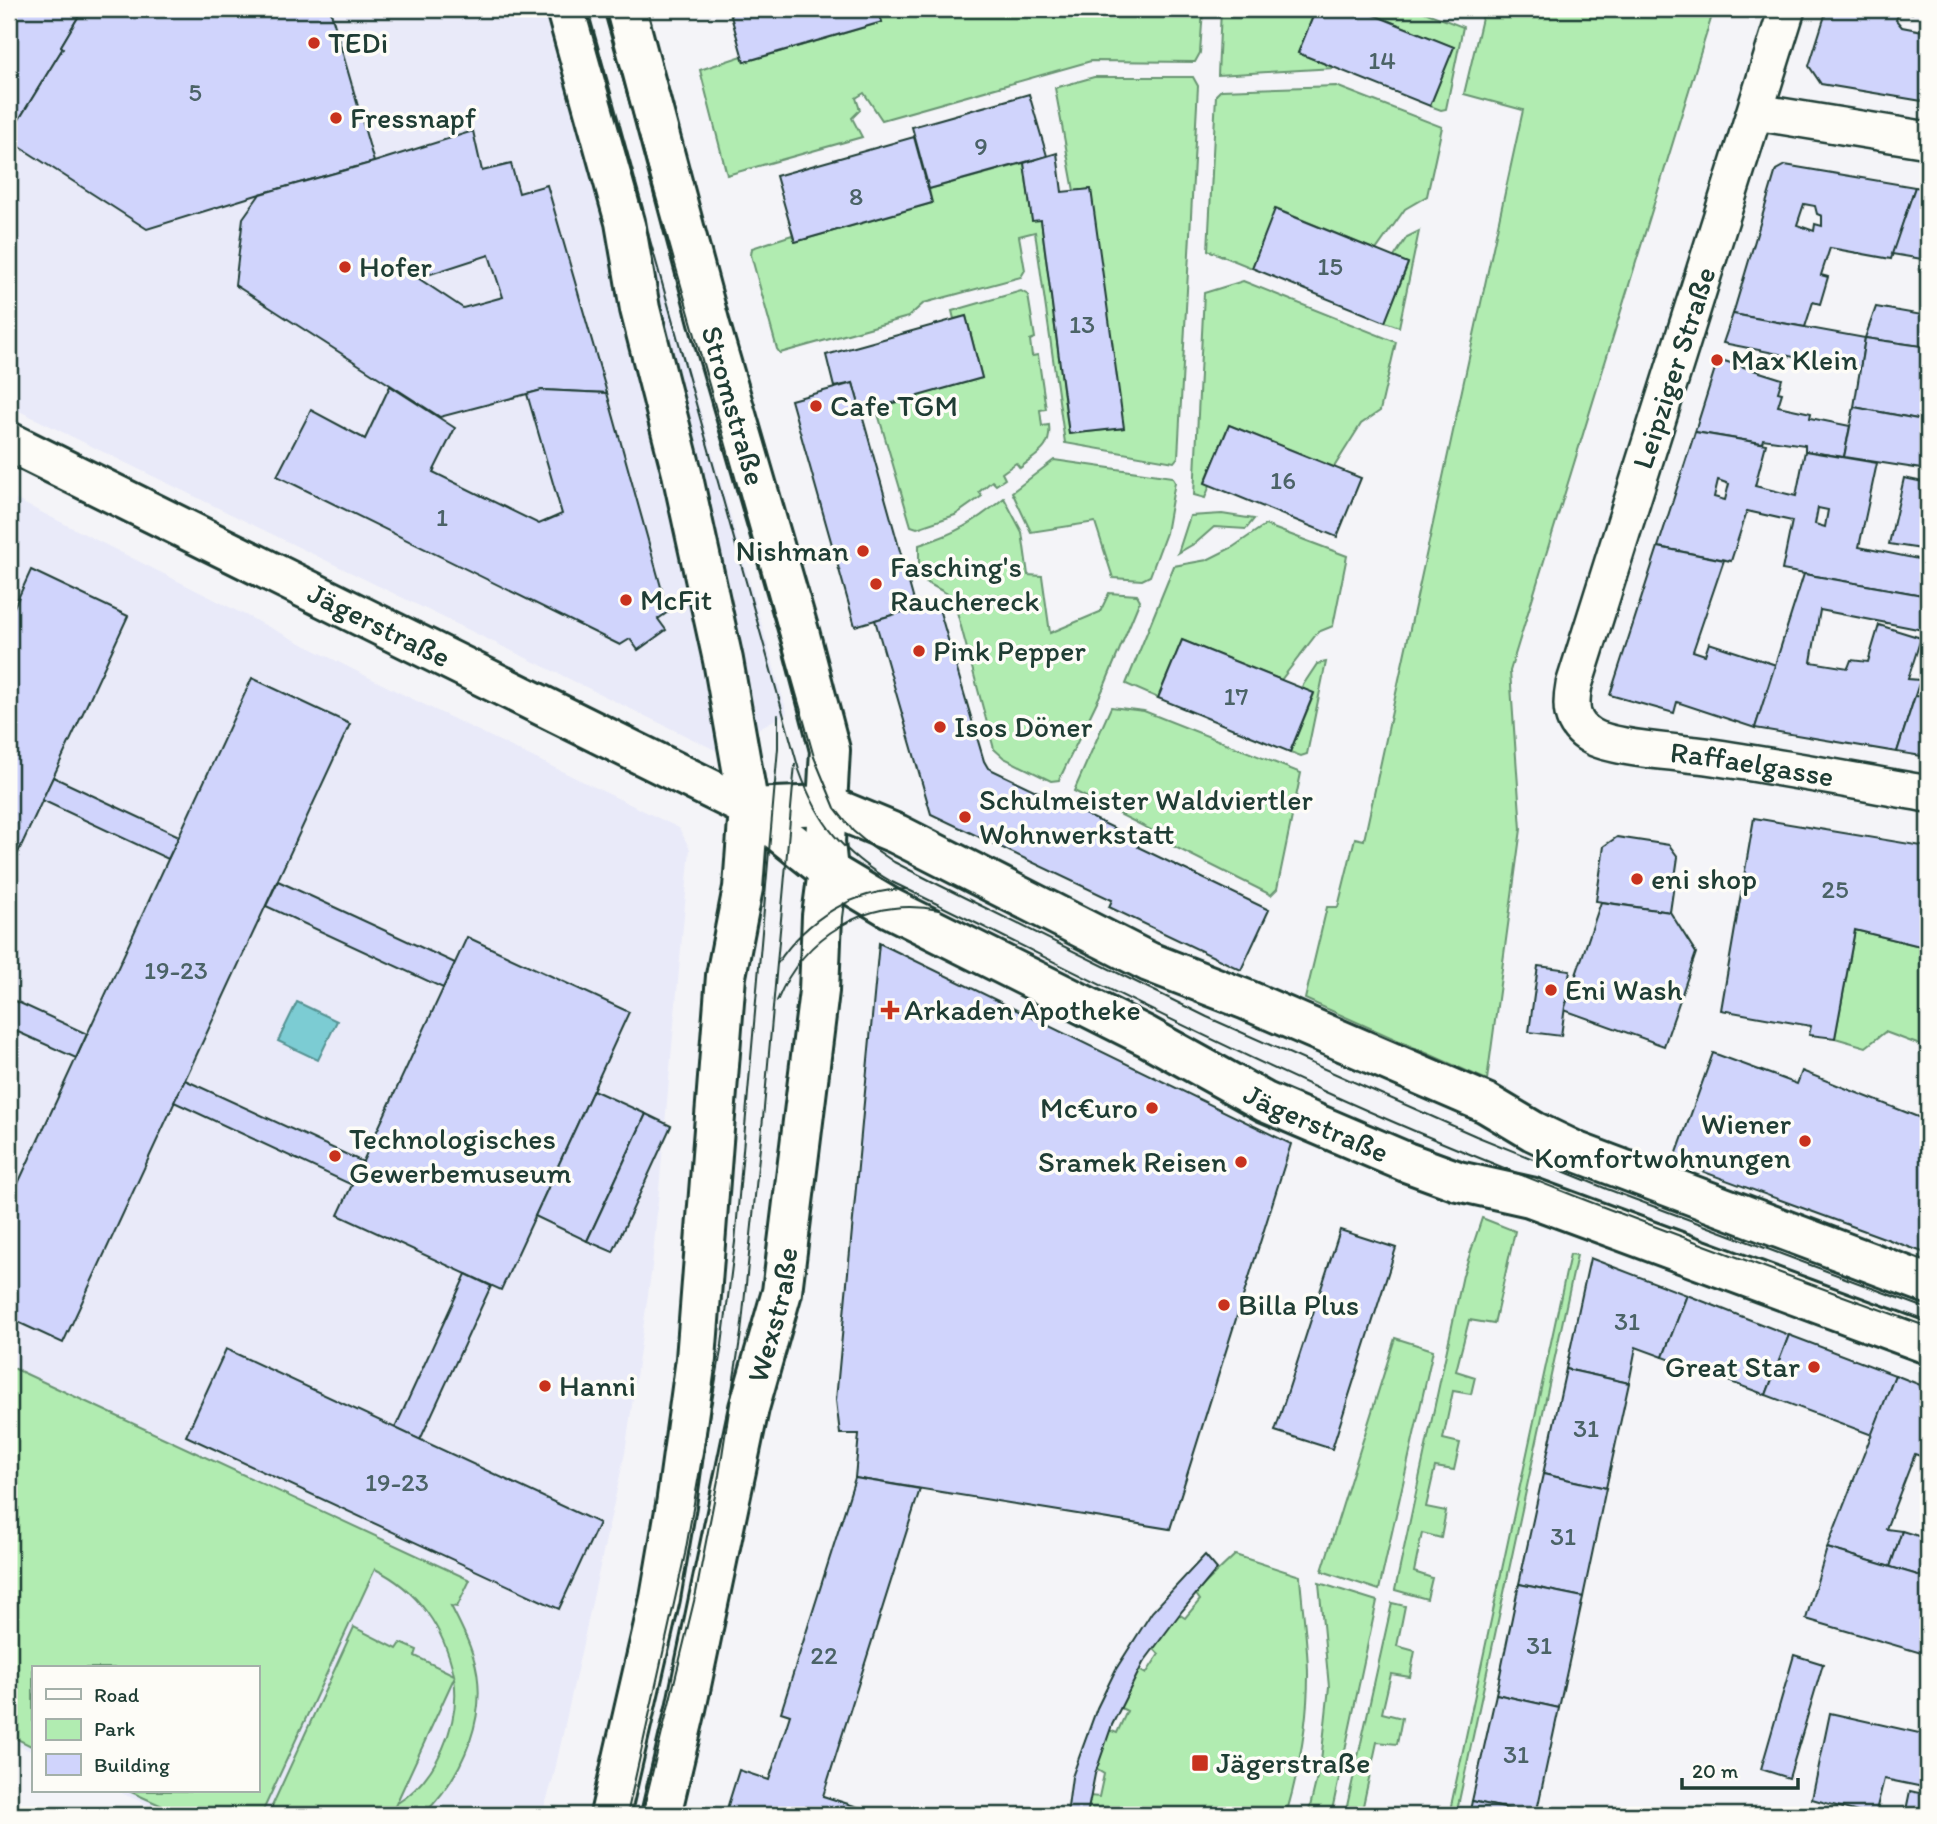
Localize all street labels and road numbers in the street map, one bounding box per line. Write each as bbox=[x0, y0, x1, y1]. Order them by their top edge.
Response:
street label: Leipziger Straße bbox=[1623, 262, 1724, 474]
street label: Stromstraße bbox=[693, 322, 775, 490]
street label: Jägerstraße bbox=[302, 574, 457, 675]
street label: Raffaelgasse bbox=[1668, 733, 1837, 795]
street label: Jägerstraße bbox=[1237, 1075, 1395, 1171]
street label: Wexstraße bbox=[738, 1245, 805, 1386]

